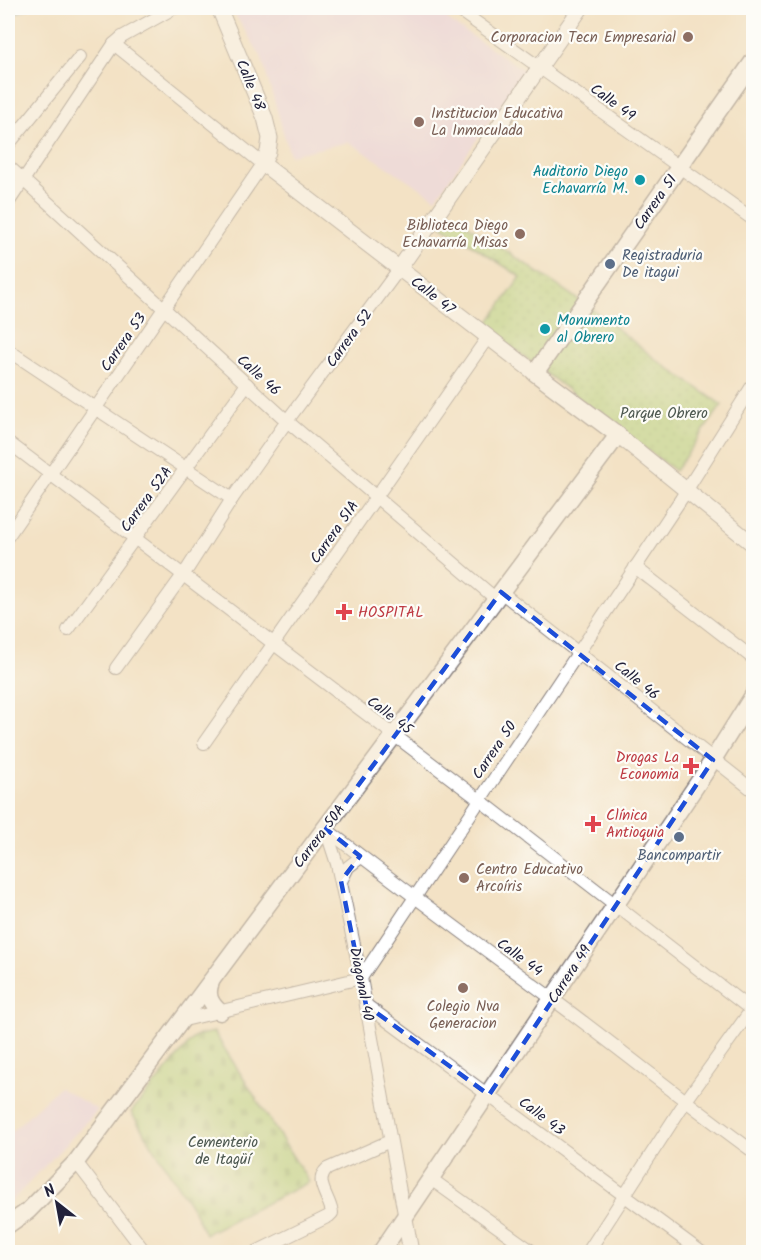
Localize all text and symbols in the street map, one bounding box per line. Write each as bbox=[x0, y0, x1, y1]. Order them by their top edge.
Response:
place label: Corporacion Tecn Empresarial bbox=[491, 26, 676, 50]
marker: Corporacion Tecn Empresarial bbox=[681, 30, 695, 44]
street label: Calle 48 bbox=[229, 56, 272, 116]
street label: Calle 49 bbox=[584, 78, 641, 128]
place label: Institucion Educativa La Inmaculada bbox=[431, 102, 563, 143]
marker: Institucion Educativa La Inmaculada bbox=[412, 115, 426, 129]
place label: Auditorio Diego Echavarría M. bbox=[533, 160, 628, 201]
street label: Carrera 51 bbox=[628, 169, 684, 235]
marker: Auditorio Diego Echavarría M. bbox=[633, 173, 647, 187]
place label: Biblioteca Diego Echavarría Misas bbox=[402, 214, 509, 255]
marker: Biblioteca Diego Echavarría Misas bbox=[513, 227, 527, 241]
place label: Registraduria De itagui bbox=[622, 244, 703, 285]
marker: Registraduria De itagui bbox=[603, 257, 617, 271]
street label: Calle 47 bbox=[405, 271, 461, 322]
street label: Carrera 52 bbox=[320, 304, 379, 373]
street label: Carrera 53 bbox=[95, 308, 153, 377]
place label: Monumento al Obrero bbox=[557, 309, 630, 350]
marker: Monumento al Obrero bbox=[538, 322, 552, 336]
street label: Calle 46 bbox=[231, 349, 286, 402]
park label: Parque Obrero bbox=[620, 402, 708, 426]
street label: Carrera 52A bbox=[115, 462, 179, 538]
street label: Carrera 51A bbox=[304, 496, 365, 569]
place label: HOSPITAL bbox=[358, 601, 423, 625]
marker: HOSPITAL bbox=[335, 603, 353, 621]
street label: Calle 46 bbox=[608, 655, 664, 707]
street label: Calle 45 bbox=[361, 690, 418, 742]
street label: Carrera 50 bbox=[466, 716, 524, 785]
place label: Drogas La Economia bbox=[616, 746, 679, 787]
marker: Drogas La Economia bbox=[684, 759, 698, 773]
street label: Carrera 50A bbox=[288, 799, 352, 874]
place label: Clínica Antioquia bbox=[606, 804, 664, 845]
marker: Clínica Antioquia bbox=[584, 815, 602, 833]
marker: Bancompartir bbox=[672, 830, 686, 844]
place label: Bancompartir bbox=[637, 844, 722, 868]
place label: Centro Educativo Arcoíris bbox=[476, 858, 583, 899]
marker: Centro Educativo Arcoíris bbox=[457, 871, 471, 885]
street label: Calle 44 bbox=[491, 933, 548, 983]
street label: Carrera 49 bbox=[542, 940, 598, 1009]
street label: Diagonal 40 bbox=[342, 945, 380, 1024]
marker: Colegio Nva Generacion bbox=[456, 981, 470, 995]
place label: Colegio Nva Generacion bbox=[426, 995, 500, 1036]
street label: Calle 43 bbox=[513, 1091, 570, 1143]
park label: Cementerio de Itagüí bbox=[188, 1131, 258, 1172]
north arrow bbox=[27, 1173, 87, 1233]
text: N bbox=[39, 1178, 61, 1205]

